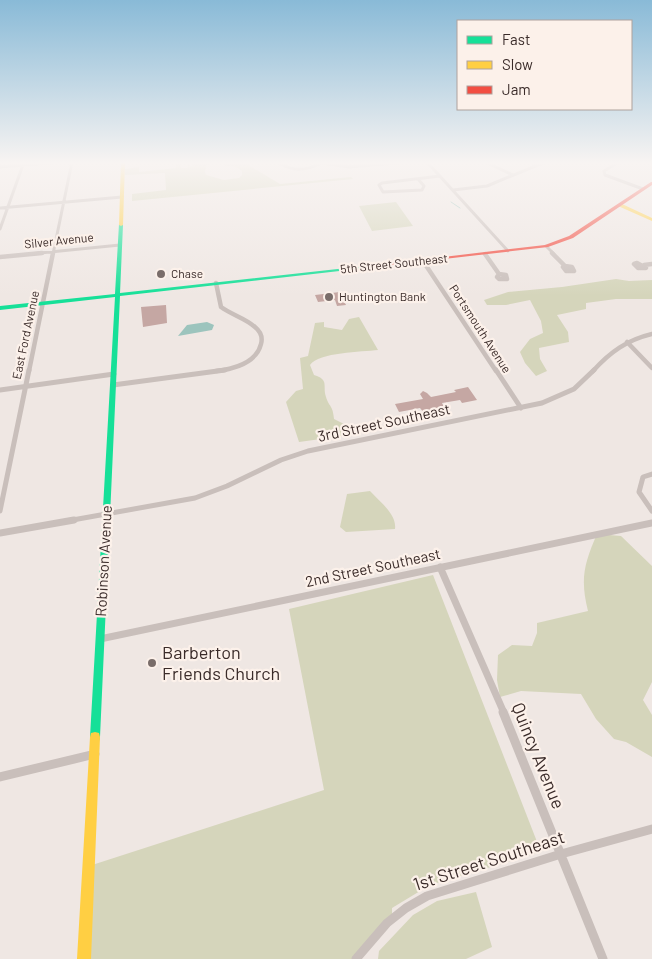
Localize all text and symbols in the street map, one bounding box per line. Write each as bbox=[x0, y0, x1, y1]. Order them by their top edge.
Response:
legend bbox=[457, 20, 632, 110]
text: Fast bbox=[502, 30, 530, 48]
text: Slow bbox=[502, 55, 533, 73]
text: Jam bbox=[502, 80, 531, 98]
street label: Silver Avenue bbox=[24, 229, 94, 251]
street label: 5th Street Southeast bbox=[340, 250, 448, 276]
place label: Chase bbox=[171, 266, 203, 280]
marker: Chase bbox=[155, 268, 167, 280]
street label: Portsmouth Avenue bbox=[447, 282, 515, 375]
street label: East Ford Avenue bbox=[9, 289, 41, 380]
place label: Huntington Bank bbox=[339, 289, 426, 303]
marker: Huntington Bank bbox=[323, 291, 335, 303]
street label: 3rd Street Southeast bbox=[316, 399, 452, 445]
street label: Robinson Avenue bbox=[91, 505, 115, 617]
street label: 2nd Street Southeast bbox=[304, 544, 442, 590]
place label: Barberton Friends Church bbox=[162, 641, 280, 684]
marker: Barberton Friends Church bbox=[146, 657, 158, 669]
street label: Quincy Avenue bbox=[508, 699, 570, 812]
street label: 1st Street Southeast bbox=[410, 825, 567, 895]

